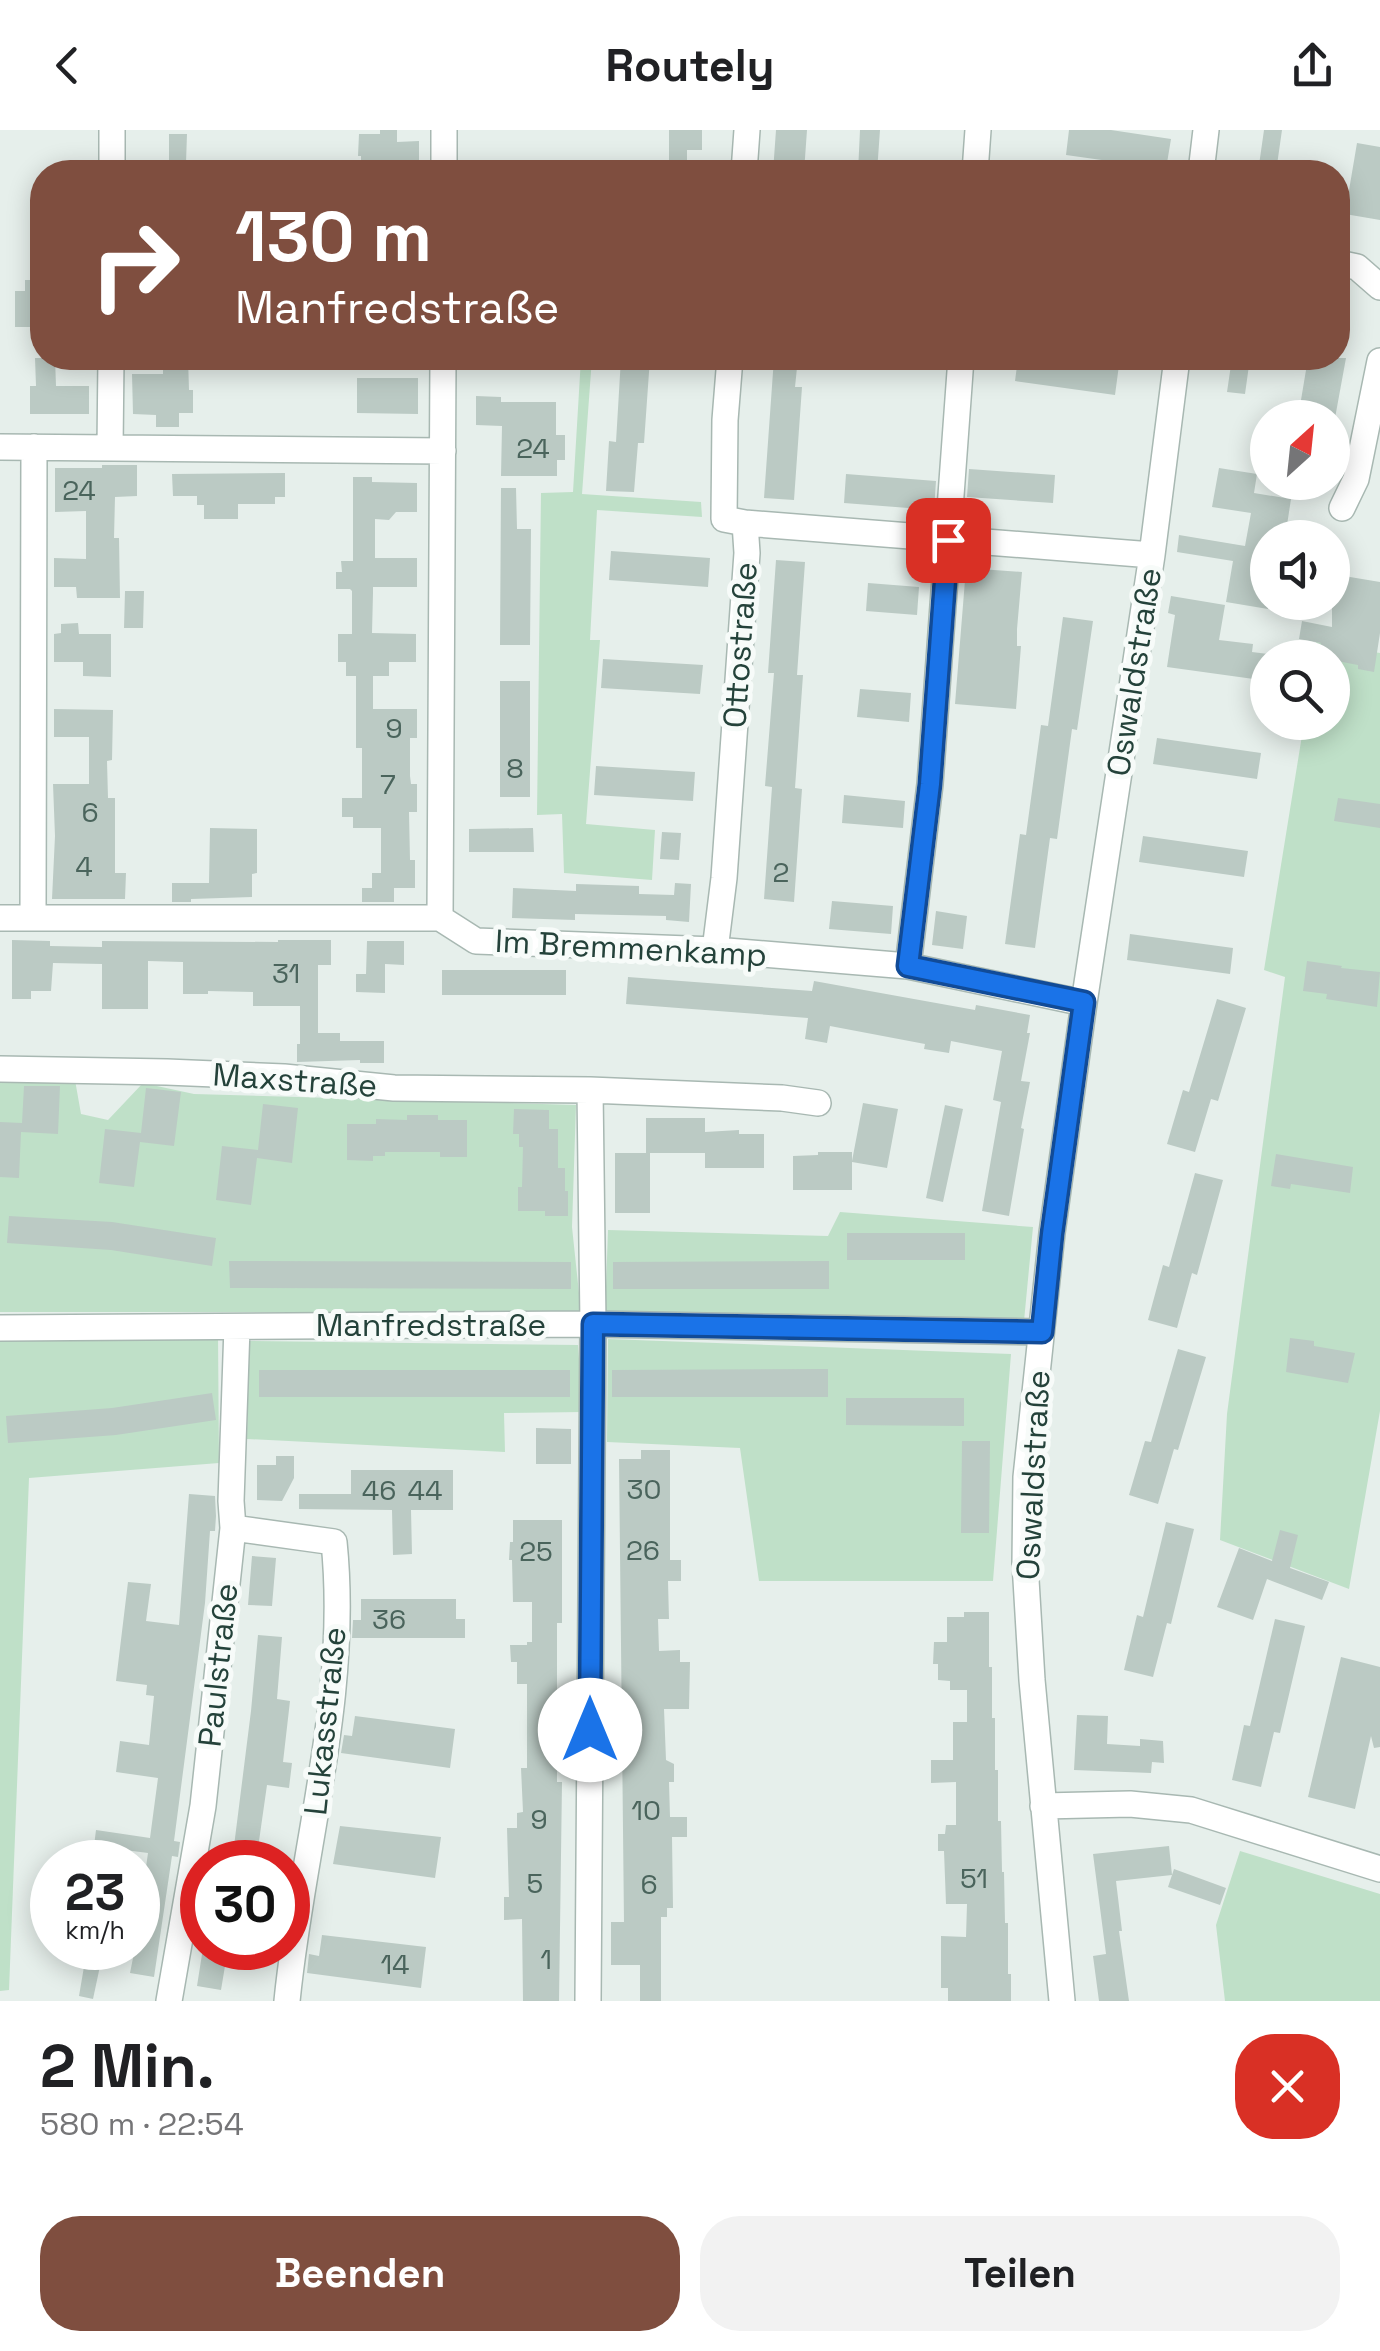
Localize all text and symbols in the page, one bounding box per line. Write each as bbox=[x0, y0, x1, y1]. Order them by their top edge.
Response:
text: Routely bbox=[605, 37, 775, 94]
icon: back bbox=[40, 38, 95, 93]
icon: share bbox=[1285, 38, 1340, 93]
text: 130 m bbox=[235, 192, 432, 281]
icon: right bbox=[70, 200, 200, 330]
text: Manfredstraße bbox=[235, 279, 559, 336]
north arrow bbox=[1250, 400, 1350, 500]
map controls bbox=[1250, 400, 1350, 740]
house number: 24 bbox=[516, 430, 550, 466]
house number: 24 bbox=[62, 472, 96, 508]
pin bbox=[906, 498, 991, 583]
icon: arrive bbox=[921, 513, 976, 568]
button: sound bbox=[1250, 520, 1350, 620]
street label: Ottostraße bbox=[714, 561, 766, 729]
street label: Oswaldstraße bbox=[1098, 565, 1170, 779]
button: search bbox=[1250, 640, 1350, 740]
house number: 9 bbox=[385, 710, 403, 746]
house number: 8 bbox=[506, 750, 524, 786]
house number: 7 bbox=[380, 766, 396, 802]
house number: 6 bbox=[81, 794, 99, 830]
house number: 4 bbox=[75, 848, 93, 884]
house number: 2 bbox=[773, 854, 789, 890]
street label: Im Bremmenkamp bbox=[494, 921, 768, 975]
house number: 31 bbox=[272, 955, 300, 991]
street label: Maxstraße bbox=[211, 1054, 379, 1106]
street label: Manfredstraße bbox=[316, 1305, 546, 1345]
street label: Oswaldstraße bbox=[1008, 1369, 1058, 1581]
house number: 30 bbox=[627, 1471, 661, 1507]
house number: 46 bbox=[362, 1472, 396, 1508]
house number: 44 bbox=[407, 1472, 443, 1508]
house number: 26 bbox=[626, 1532, 660, 1568]
house number: 25 bbox=[519, 1533, 553, 1569]
street label: Paulstraße bbox=[190, 1581, 246, 1749]
house number: 36 bbox=[372, 1601, 406, 1637]
street label: Lukasstraße bbox=[295, 1625, 355, 1817]
position arrow bbox=[538, 1678, 642, 1782]
house number: 10 bbox=[631, 1792, 661, 1828]
house number: 9 bbox=[530, 1801, 548, 1837]
speed limit sign: 30 bbox=[180, 1840, 310, 1970]
house number: 51 bbox=[960, 1860, 988, 1896]
text: 23 bbox=[65, 1861, 125, 1925]
house number: 5 bbox=[527, 1865, 543, 1901]
house number: 6 bbox=[640, 1866, 658, 1902]
text: km/h bbox=[65, 1914, 125, 1946]
house number: 1 bbox=[540, 1941, 552, 1977]
house number: 14 bbox=[380, 1946, 410, 1982]
text: 2 Min. bbox=[40, 2028, 215, 2105]
button: close bbox=[1235, 2034, 1340, 2139]
text: 580 m · 22:54 bbox=[40, 2104, 244, 2144]
button: Beenden bbox=[40, 2216, 680, 2331]
button: Teilen bbox=[700, 2216, 1340, 2331]

